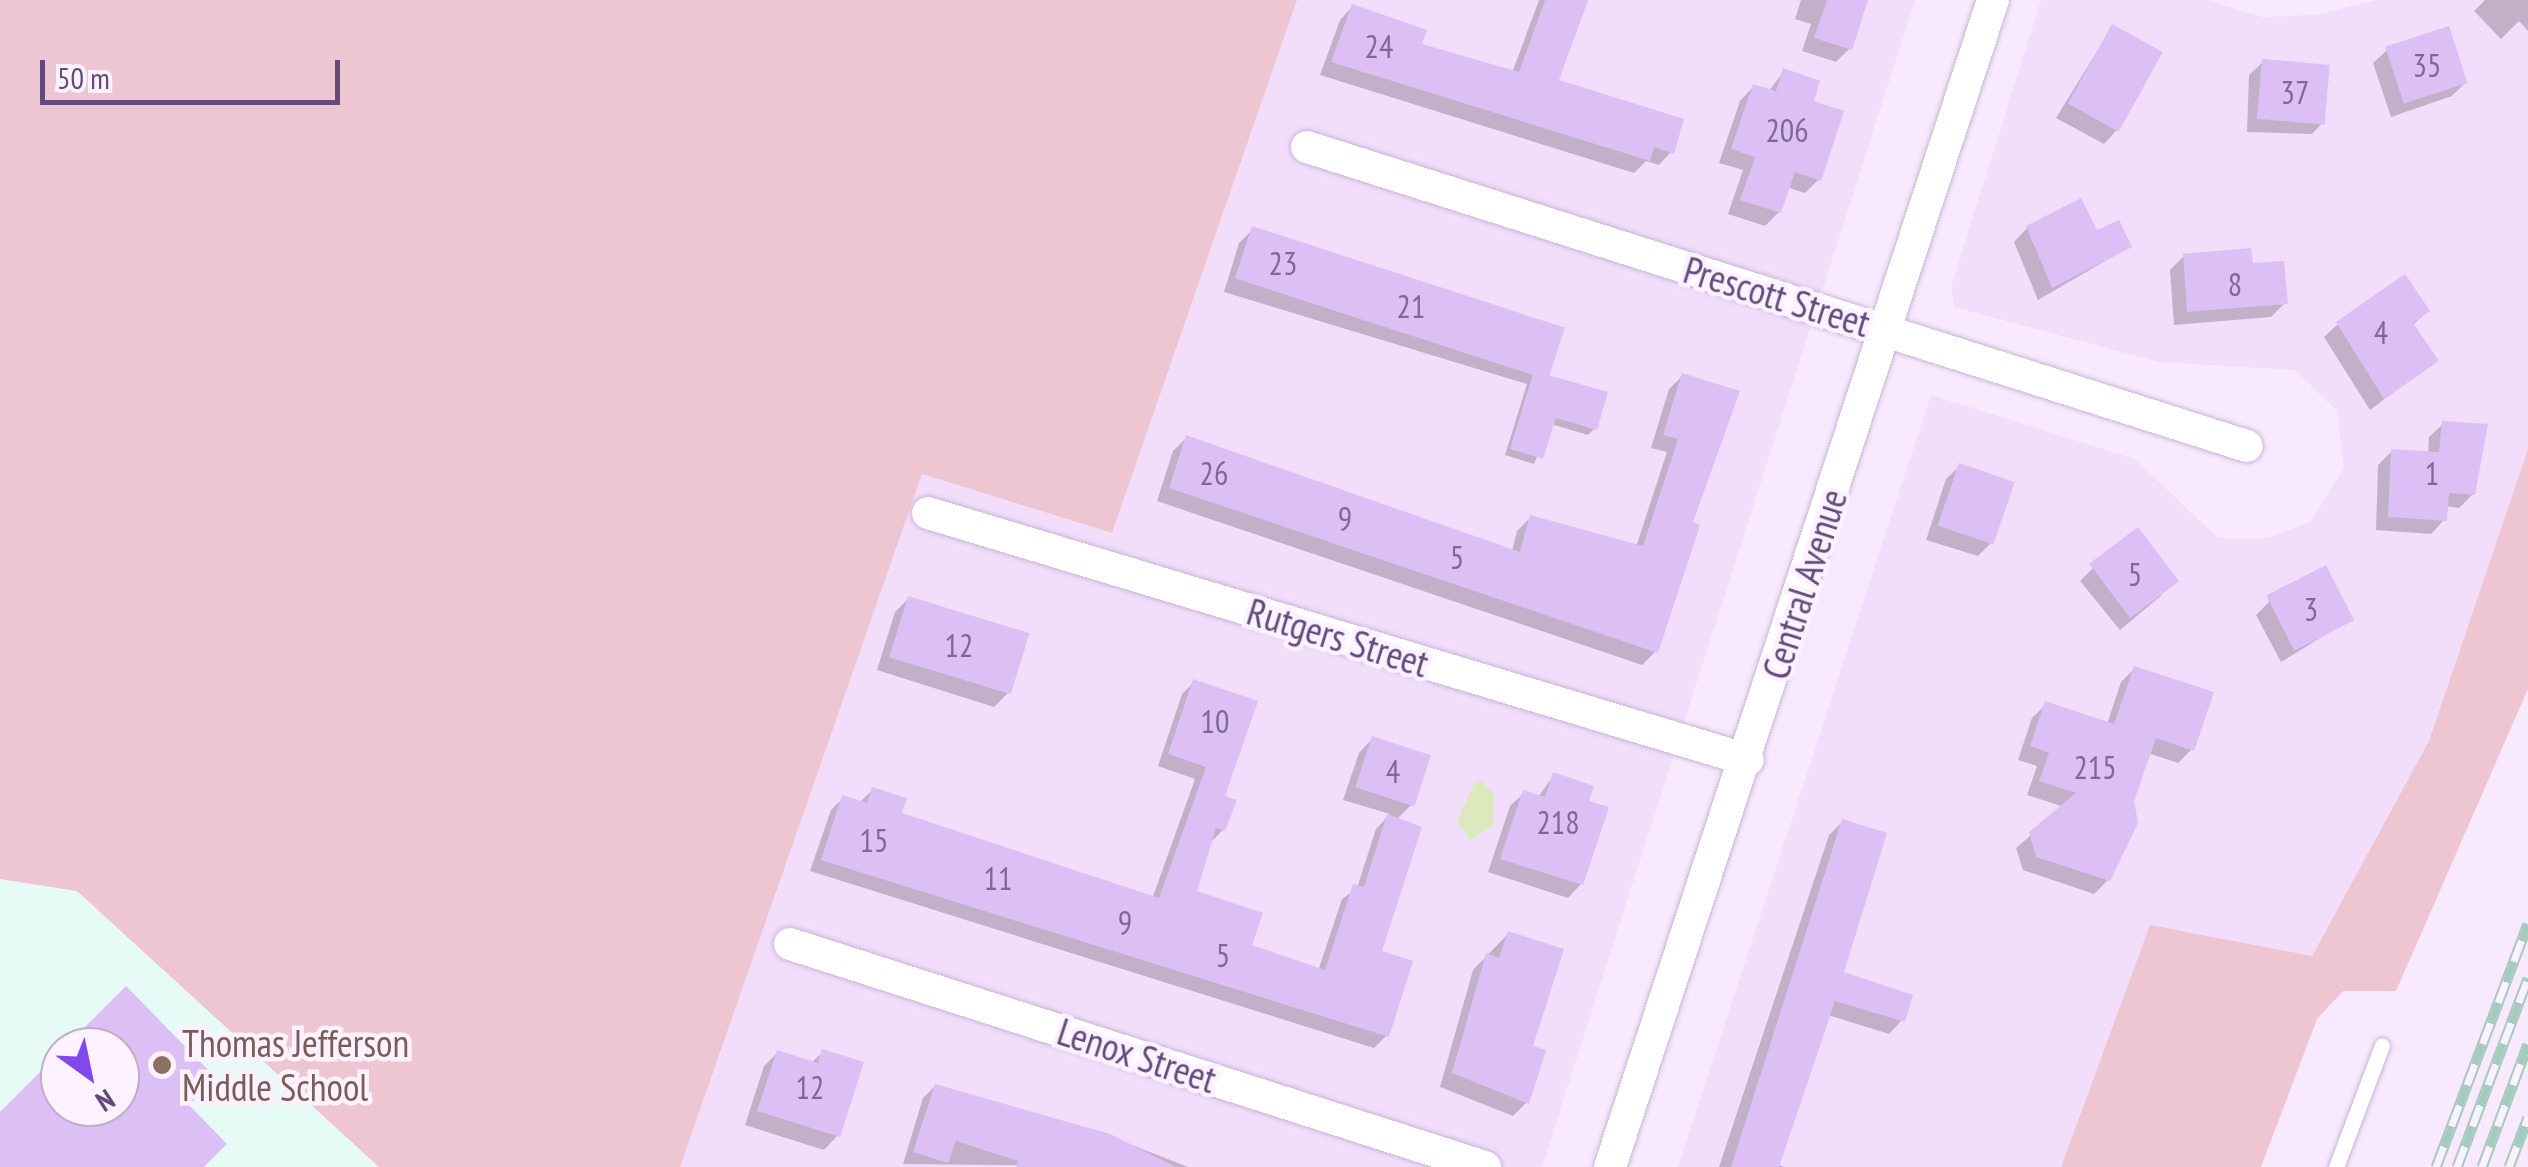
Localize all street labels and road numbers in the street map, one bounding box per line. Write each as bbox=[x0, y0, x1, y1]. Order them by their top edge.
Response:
street label: Prescott Street bbox=[1679, 246, 1875, 346]
street label: Central Avenue bbox=[1752, 483, 1856, 685]
street label: Rutgers Street bbox=[1242, 588, 1434, 686]
street label: Lenox Street bbox=[1052, 1008, 1222, 1102]

